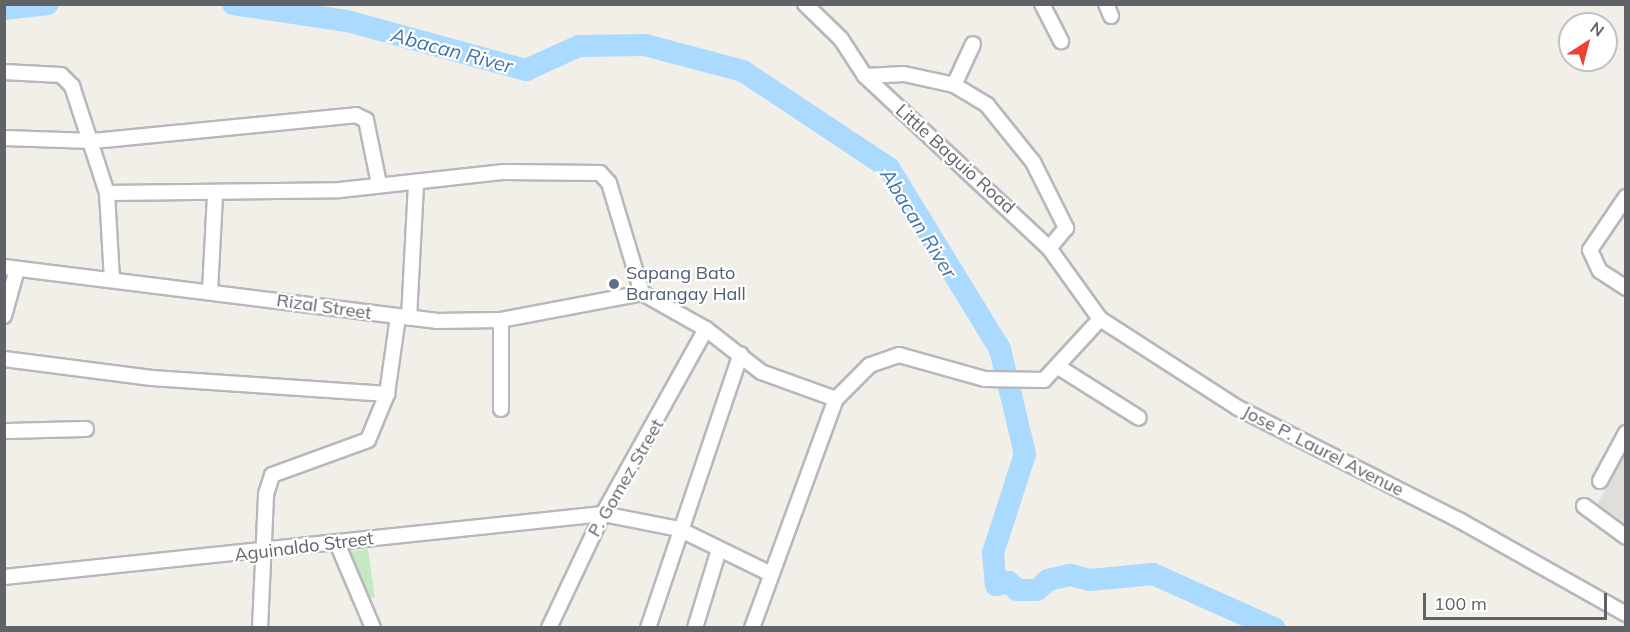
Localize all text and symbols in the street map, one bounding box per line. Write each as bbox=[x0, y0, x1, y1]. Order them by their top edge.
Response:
north arrow bbox=[1558, 12, 1618, 72]
text: N bbox=[1587, 17, 1608, 41]
water label: Abacan River bbox=[389, 22, 515, 78]
street label: Little Baguio Road bbox=[891, 100, 1019, 218]
water label: Abacan River bbox=[876, 164, 962, 282]
place label: Sapang Bato Barangay Hall bbox=[626, 263, 746, 306]
marker: Sapang Bato Barangay Hall bbox=[607, 277, 621, 291]
street label: Rizal Street bbox=[275, 290, 373, 324]
street label: Jose P. Laurel Avenue bbox=[1239, 401, 1407, 501]
street label: P. Gomez Street bbox=[584, 415, 668, 541]
street label: Aguinaldo Street bbox=[233, 528, 375, 566]
scale bar bbox=[1426, 581, 1610, 619]
text: 100 m bbox=[1434, 592, 1487, 615]

